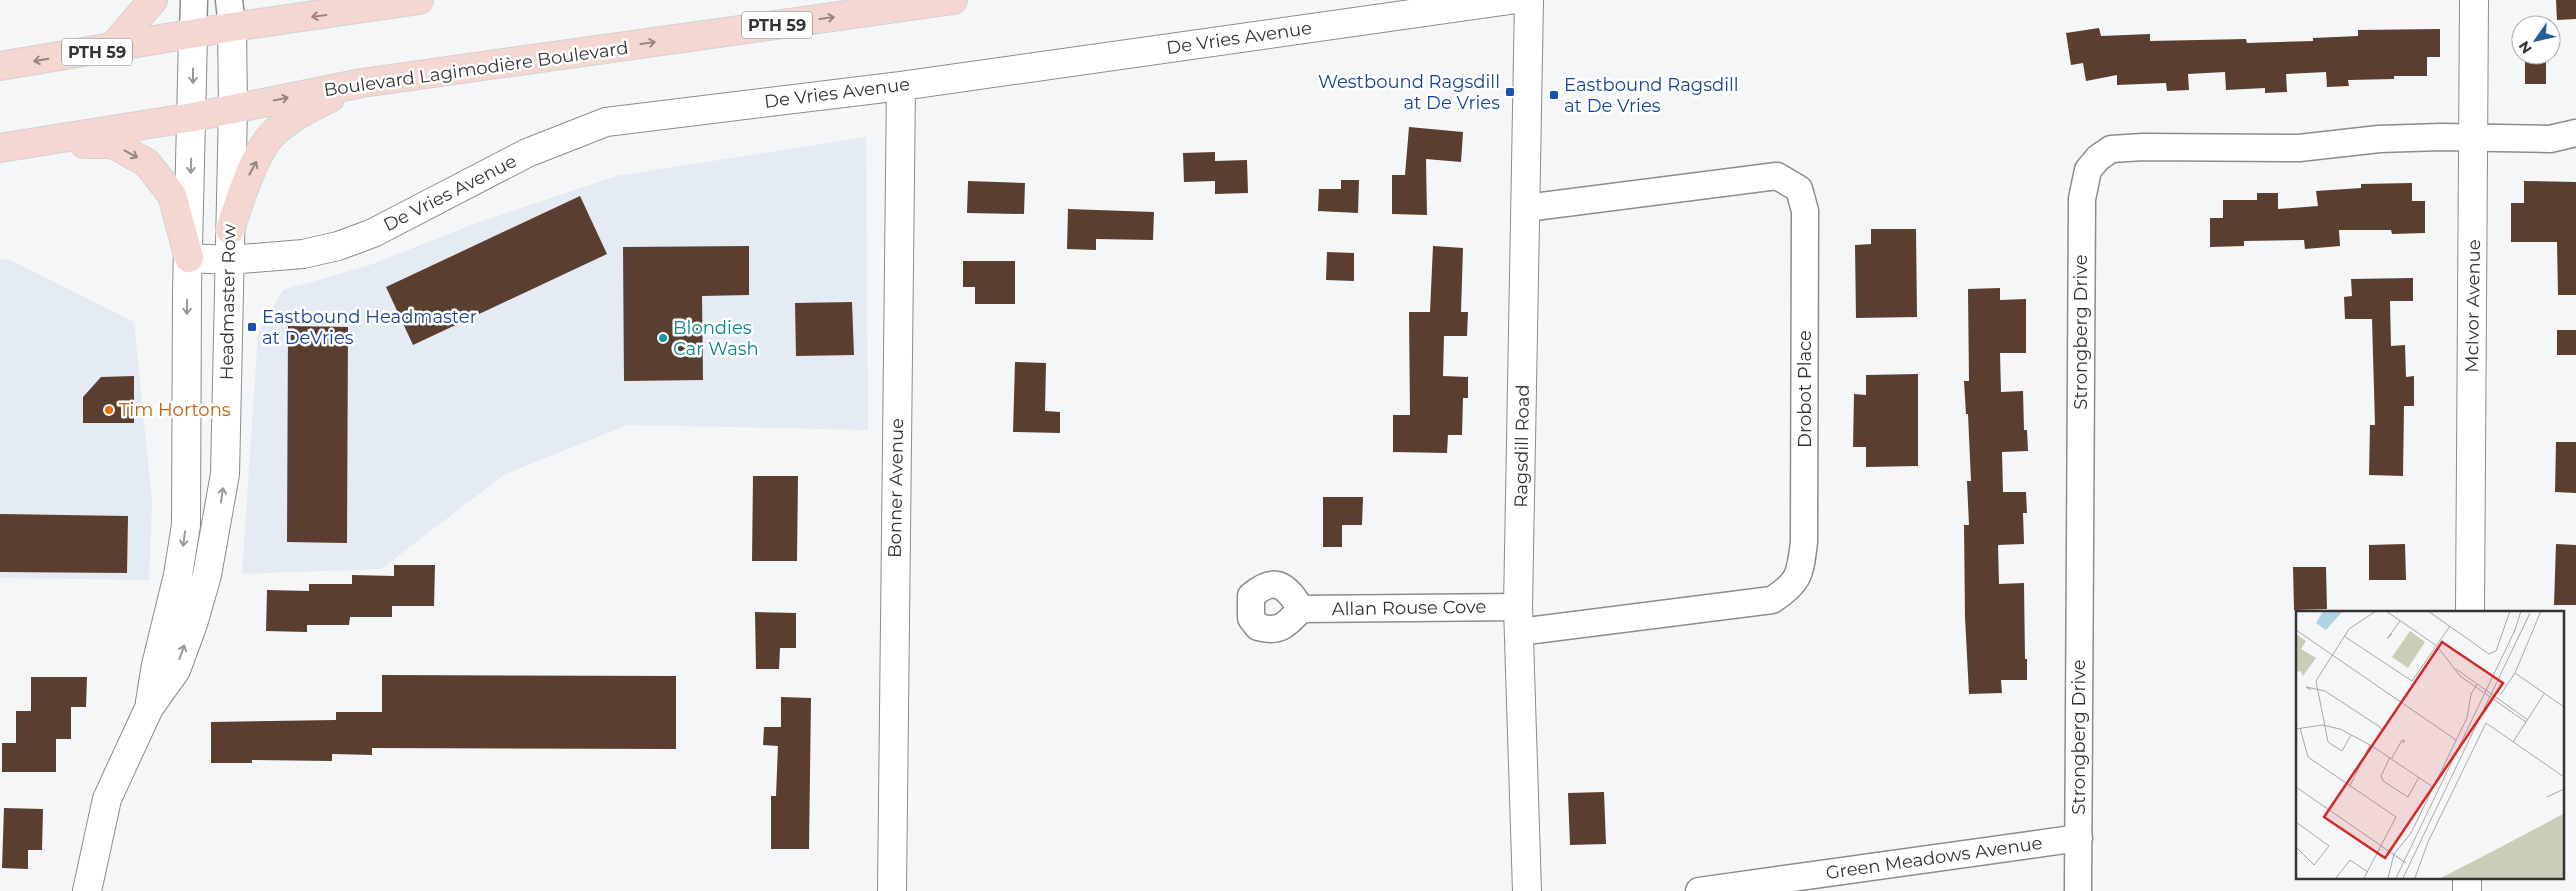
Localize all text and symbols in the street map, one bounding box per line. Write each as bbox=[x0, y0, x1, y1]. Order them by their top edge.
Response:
one-way arrow bbox=[311, 11, 327, 21]
road number: PTH 59 bbox=[742, 12, 812, 38]
one-way arrow bbox=[818, 13, 834, 23]
north arrow bbox=[2511, 15, 2561, 65]
street label: De Vries Avenue bbox=[1165, 17, 1313, 59]
street label: Boulevard Lagimodière Boulevard bbox=[322, 37, 630, 101]
road number: PTH 59 bbox=[62, 38, 132, 66]
one-way arrow bbox=[640, 38, 656, 48]
text: N bbox=[2515, 38, 2536, 57]
one-way arrow bbox=[34, 55, 50, 65]
one-way arrow bbox=[188, 68, 198, 84]
place label: Westbound Ragsdill at De Vries bbox=[1318, 71, 1500, 114]
street label: De Vries Avenue bbox=[763, 73, 911, 113]
place label: Eastbound Ragsdill at De Vries bbox=[1564, 74, 1739, 117]
marker: Westbound Ragsdill at De Vries bbox=[1504, 86, 1516, 98]
marker: Eastbound Ragsdill at De Vries bbox=[1548, 89, 1560, 101]
one-way arrow bbox=[272, 93, 288, 103]
one-way arrow bbox=[124, 150, 138, 160]
street label: De Vries Avenue bbox=[380, 150, 520, 236]
one-way arrow bbox=[186, 158, 195, 174]
one-way arrow bbox=[248, 160, 258, 175]
street label: Headmaster Row bbox=[216, 224, 240, 380]
street label: McIvor Avenue bbox=[2461, 239, 2485, 373]
street label: Strongberg Drive bbox=[2070, 254, 2092, 410]
one-way arrow bbox=[182, 298, 192, 315]
place label: Eastbound Headmaster at DeVries bbox=[262, 306, 477, 349]
place label: Blondies Car Wash bbox=[673, 317, 759, 360]
marker: Eastbound Headmaster at DeVries bbox=[246, 321, 258, 333]
street label: Drobot Place bbox=[1794, 330, 1816, 448]
marker: Blondies Car Wash bbox=[657, 332, 669, 344]
street label: Ragsdill Road bbox=[1510, 384, 1534, 508]
place label: Tim Hortons bbox=[119, 399, 231, 421]
marker: Tim Hortons bbox=[103, 404, 115, 416]
street label: Bonner Avenue bbox=[884, 418, 908, 558]
one-way arrow bbox=[217, 487, 227, 503]
one-way arrow bbox=[178, 531, 188, 547]
street label: Allan Rouse Cove bbox=[1332, 596, 1487, 620]
inset map bbox=[2296, 611, 2564, 878]
one-way arrow bbox=[178, 645, 187, 660]
street label: Strongberg Drive bbox=[2068, 659, 2090, 815]
street label: Green Meadows Avenue bbox=[1824, 832, 2044, 884]

